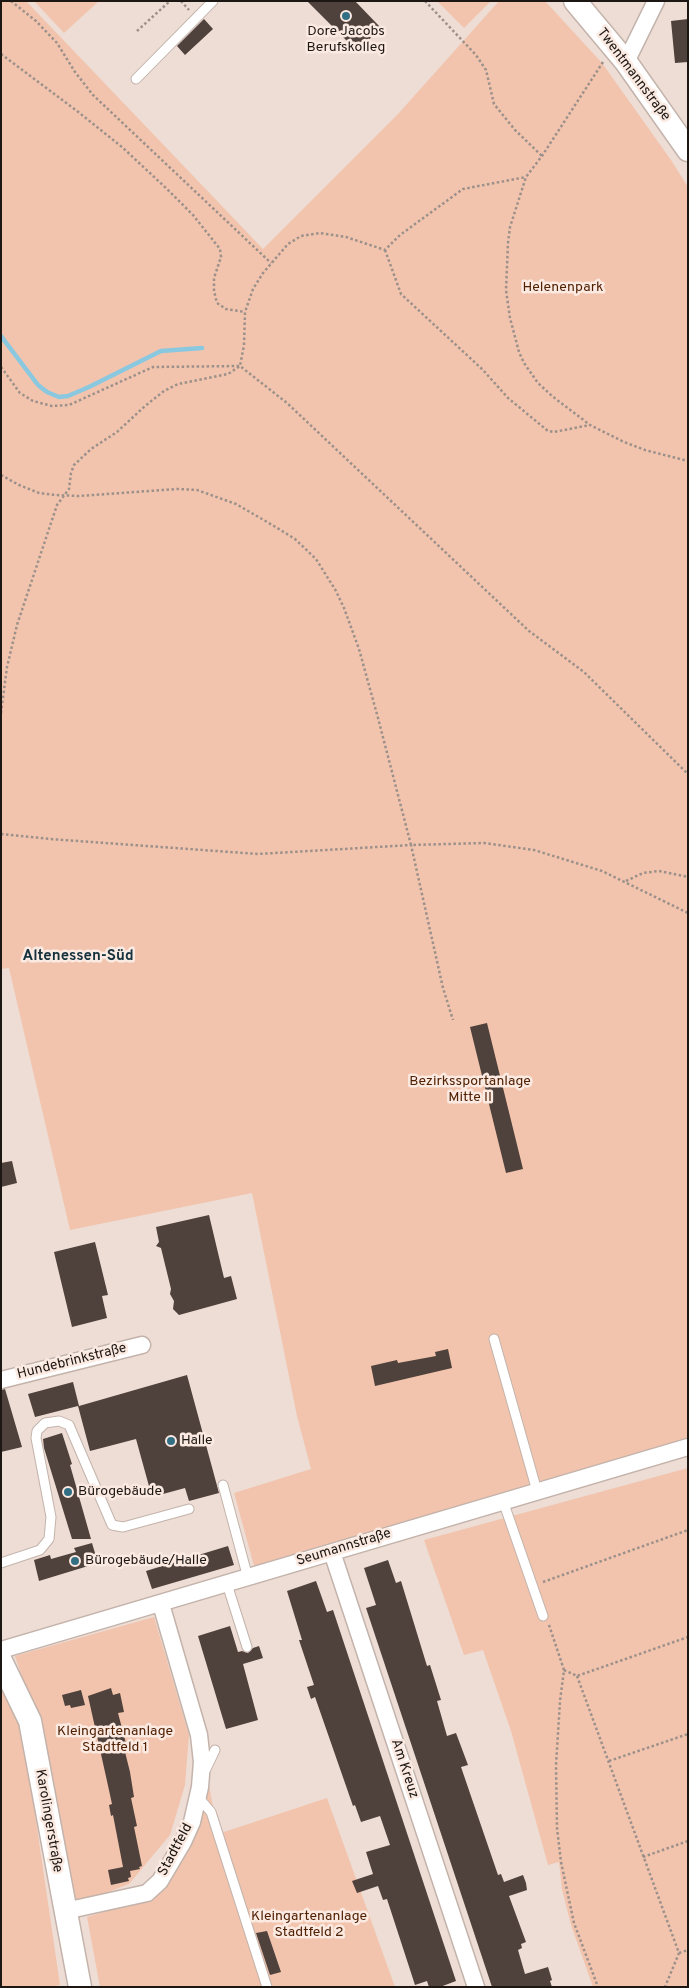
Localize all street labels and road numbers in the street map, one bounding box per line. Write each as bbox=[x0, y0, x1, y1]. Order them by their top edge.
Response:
street label: Twentmannstraße bbox=[593, 25, 673, 125]
street label: Hundebrinkstraße bbox=[16, 1340, 128, 1384]
street label: Seumannstraße bbox=[295, 1526, 393, 1570]
street label: Am Kreuz bbox=[387, 1737, 421, 1801]
street label: Karolingerstraße bbox=[31, 1768, 65, 1874]
street label: Stadtfeld bbox=[155, 1821, 197, 1879]

